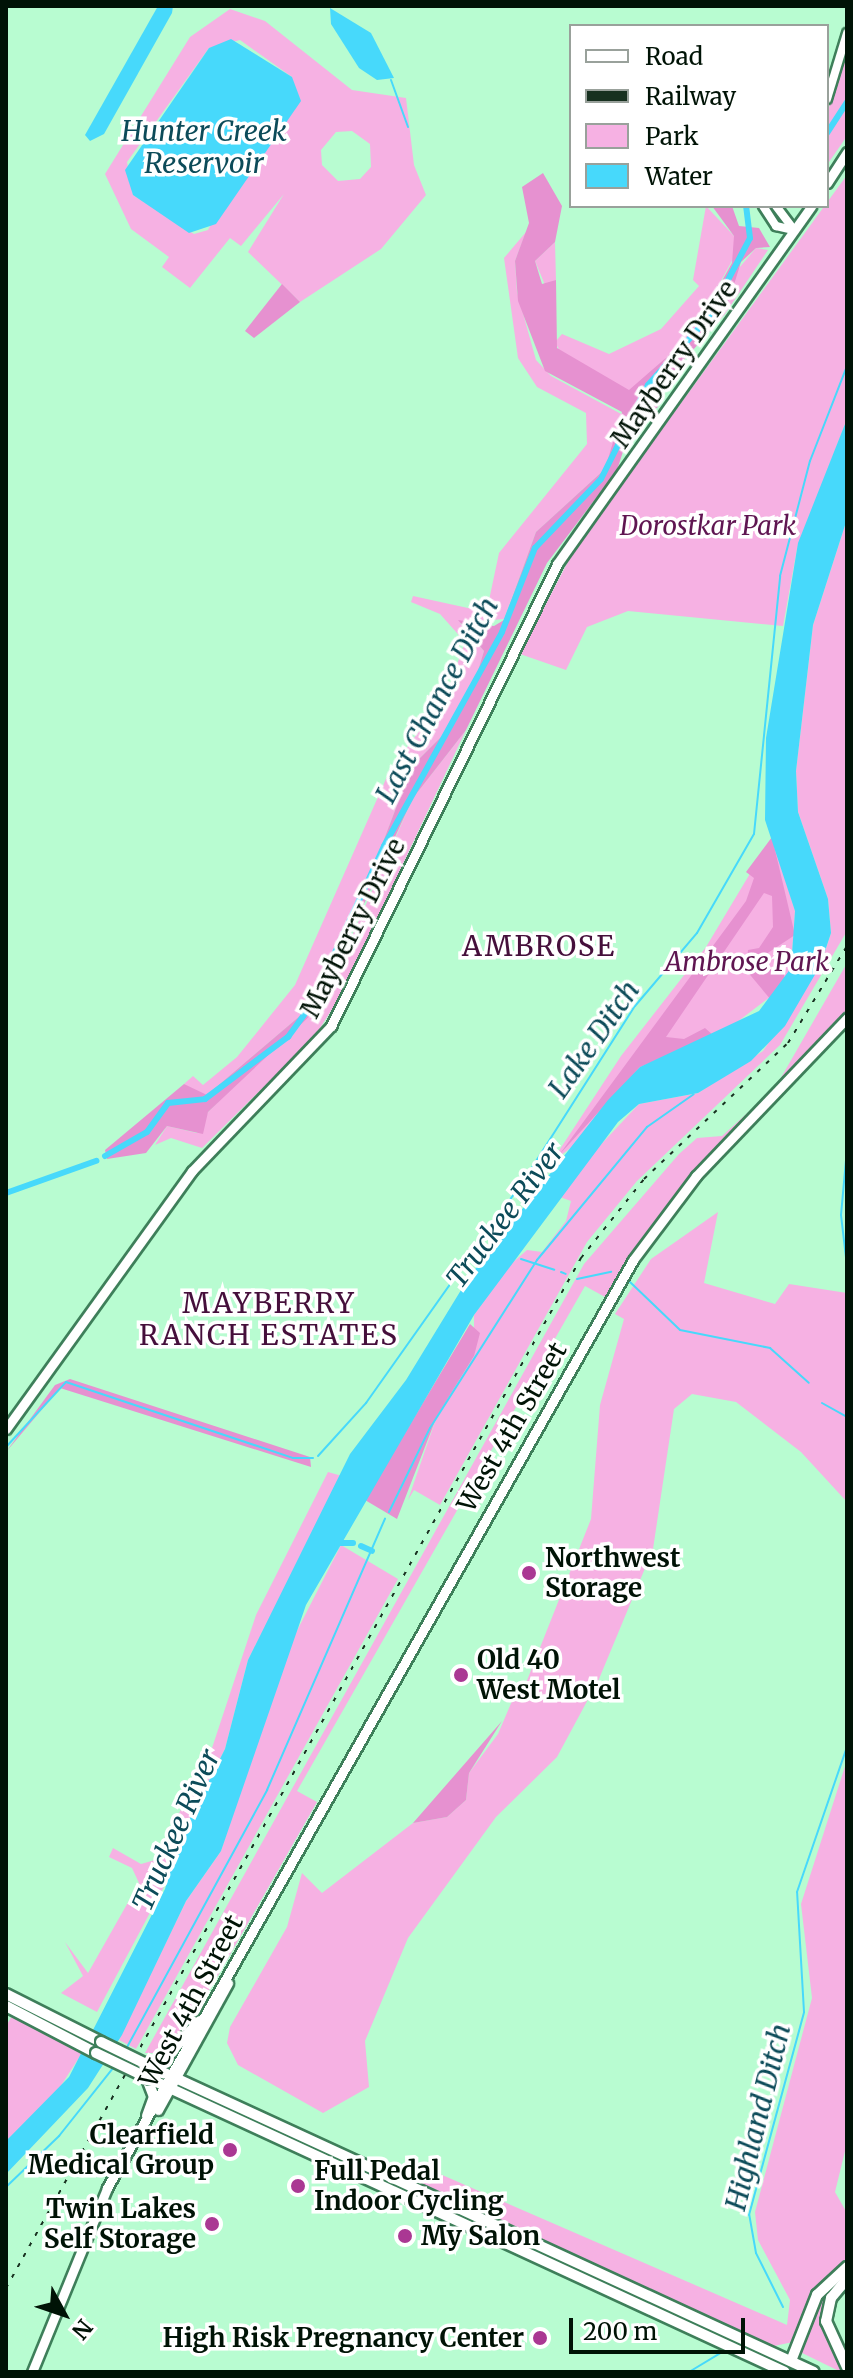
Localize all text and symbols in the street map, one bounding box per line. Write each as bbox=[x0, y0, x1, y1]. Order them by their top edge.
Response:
legend bbox=[569, 24, 829, 208]
text: Road bbox=[645, 41, 703, 72]
text: Railway bbox=[645, 81, 736, 112]
water label: Hunter Creek Reservoir bbox=[121, 114, 287, 180]
text: Park bbox=[645, 121, 698, 152]
text: Water bbox=[645, 161, 713, 192]
street label: Mayberry Drive bbox=[605, 274, 743, 454]
park label: Dorostkar Park bbox=[620, 510, 796, 542]
water label: Last Chance Ditch bbox=[369, 592, 505, 808]
street label: Mayberry Drive bbox=[294, 833, 412, 1023]
district label: AMBROSE bbox=[462, 929, 616, 963]
park label: Ambrose Park bbox=[665, 946, 829, 978]
water label: Lake Ditch bbox=[541, 974, 647, 1104]
water label: Truckee River bbox=[439, 1136, 571, 1294]
district label: MAYBERRY RANCH ESTATES bbox=[139, 1286, 399, 1352]
street label: West 4th Street bbox=[451, 1337, 573, 1517]
place label: Northwest Storage bbox=[545, 1542, 680, 1604]
marker: Northwest Storage bbox=[520, 1564, 538, 1582]
place label: Old 40 West Motel bbox=[477, 1644, 620, 1706]
marker: Old 40 West Motel bbox=[452, 1666, 470, 1684]
water label: Truckee River bbox=[125, 1744, 227, 1916]
street label: West 4th Street bbox=[132, 1909, 250, 2093]
water label: Highland Ditch bbox=[719, 2020, 797, 2214]
place label: Clearfield Medical Group bbox=[28, 2119, 214, 2180]
marker: Clearfield Medical Group bbox=[221, 2141, 239, 2159]
place label: Full Pedal Indoor Cycling bbox=[314, 2155, 504, 2216]
marker: Full Pedal Indoor Cycling bbox=[289, 2177, 307, 2195]
place label: Twin Lakes Self Storage bbox=[44, 2193, 196, 2254]
marker: Twin Lakes Self Storage bbox=[203, 2215, 221, 2233]
place label: My Salon bbox=[421, 2220, 540, 2252]
marker: My Salon bbox=[396, 2227, 414, 2245]
north arrow bbox=[24, 2274, 104, 2354]
scale bar bbox=[573, 2302, 749, 2352]
text: N bbox=[66, 2314, 99, 2345]
text: 200 m bbox=[583, 2316, 657, 2347]
place label: High Risk Pregnancy Center bbox=[163, 2322, 524, 2354]
marker: High Risk Pregnancy Center bbox=[531, 2329, 549, 2347]

